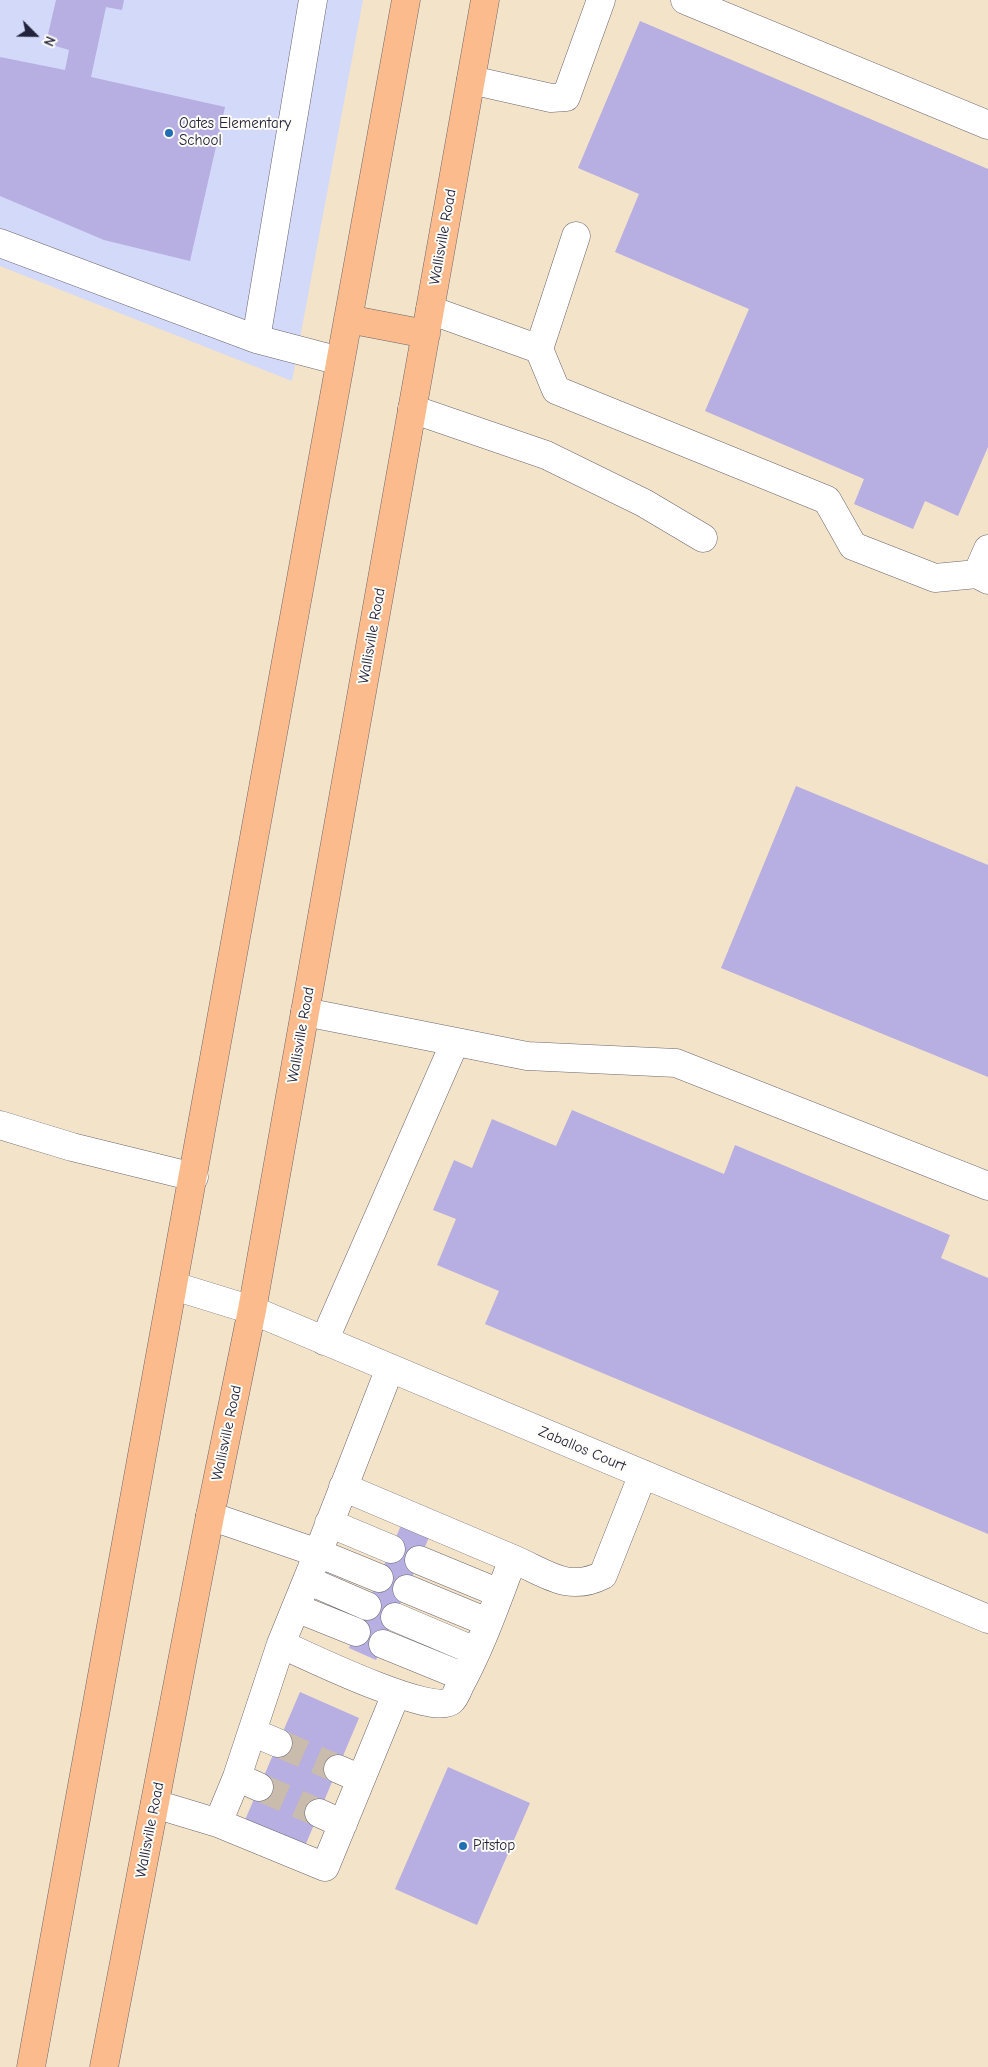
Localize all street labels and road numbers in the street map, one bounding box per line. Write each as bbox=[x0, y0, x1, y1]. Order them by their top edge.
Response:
street label: Wallisville Road bbox=[426, 188, 460, 286]
street label: Wallisville Road bbox=[355, 587, 389, 685]
street label: Wallisville Road bbox=[284, 986, 318, 1084]
street label: Wallisville Road bbox=[208, 1384, 246, 1482]
street label: Zaballos Court bbox=[536, 1423, 628, 1475]
street label: Wallisville Road bbox=[132, 1781, 168, 1879]

